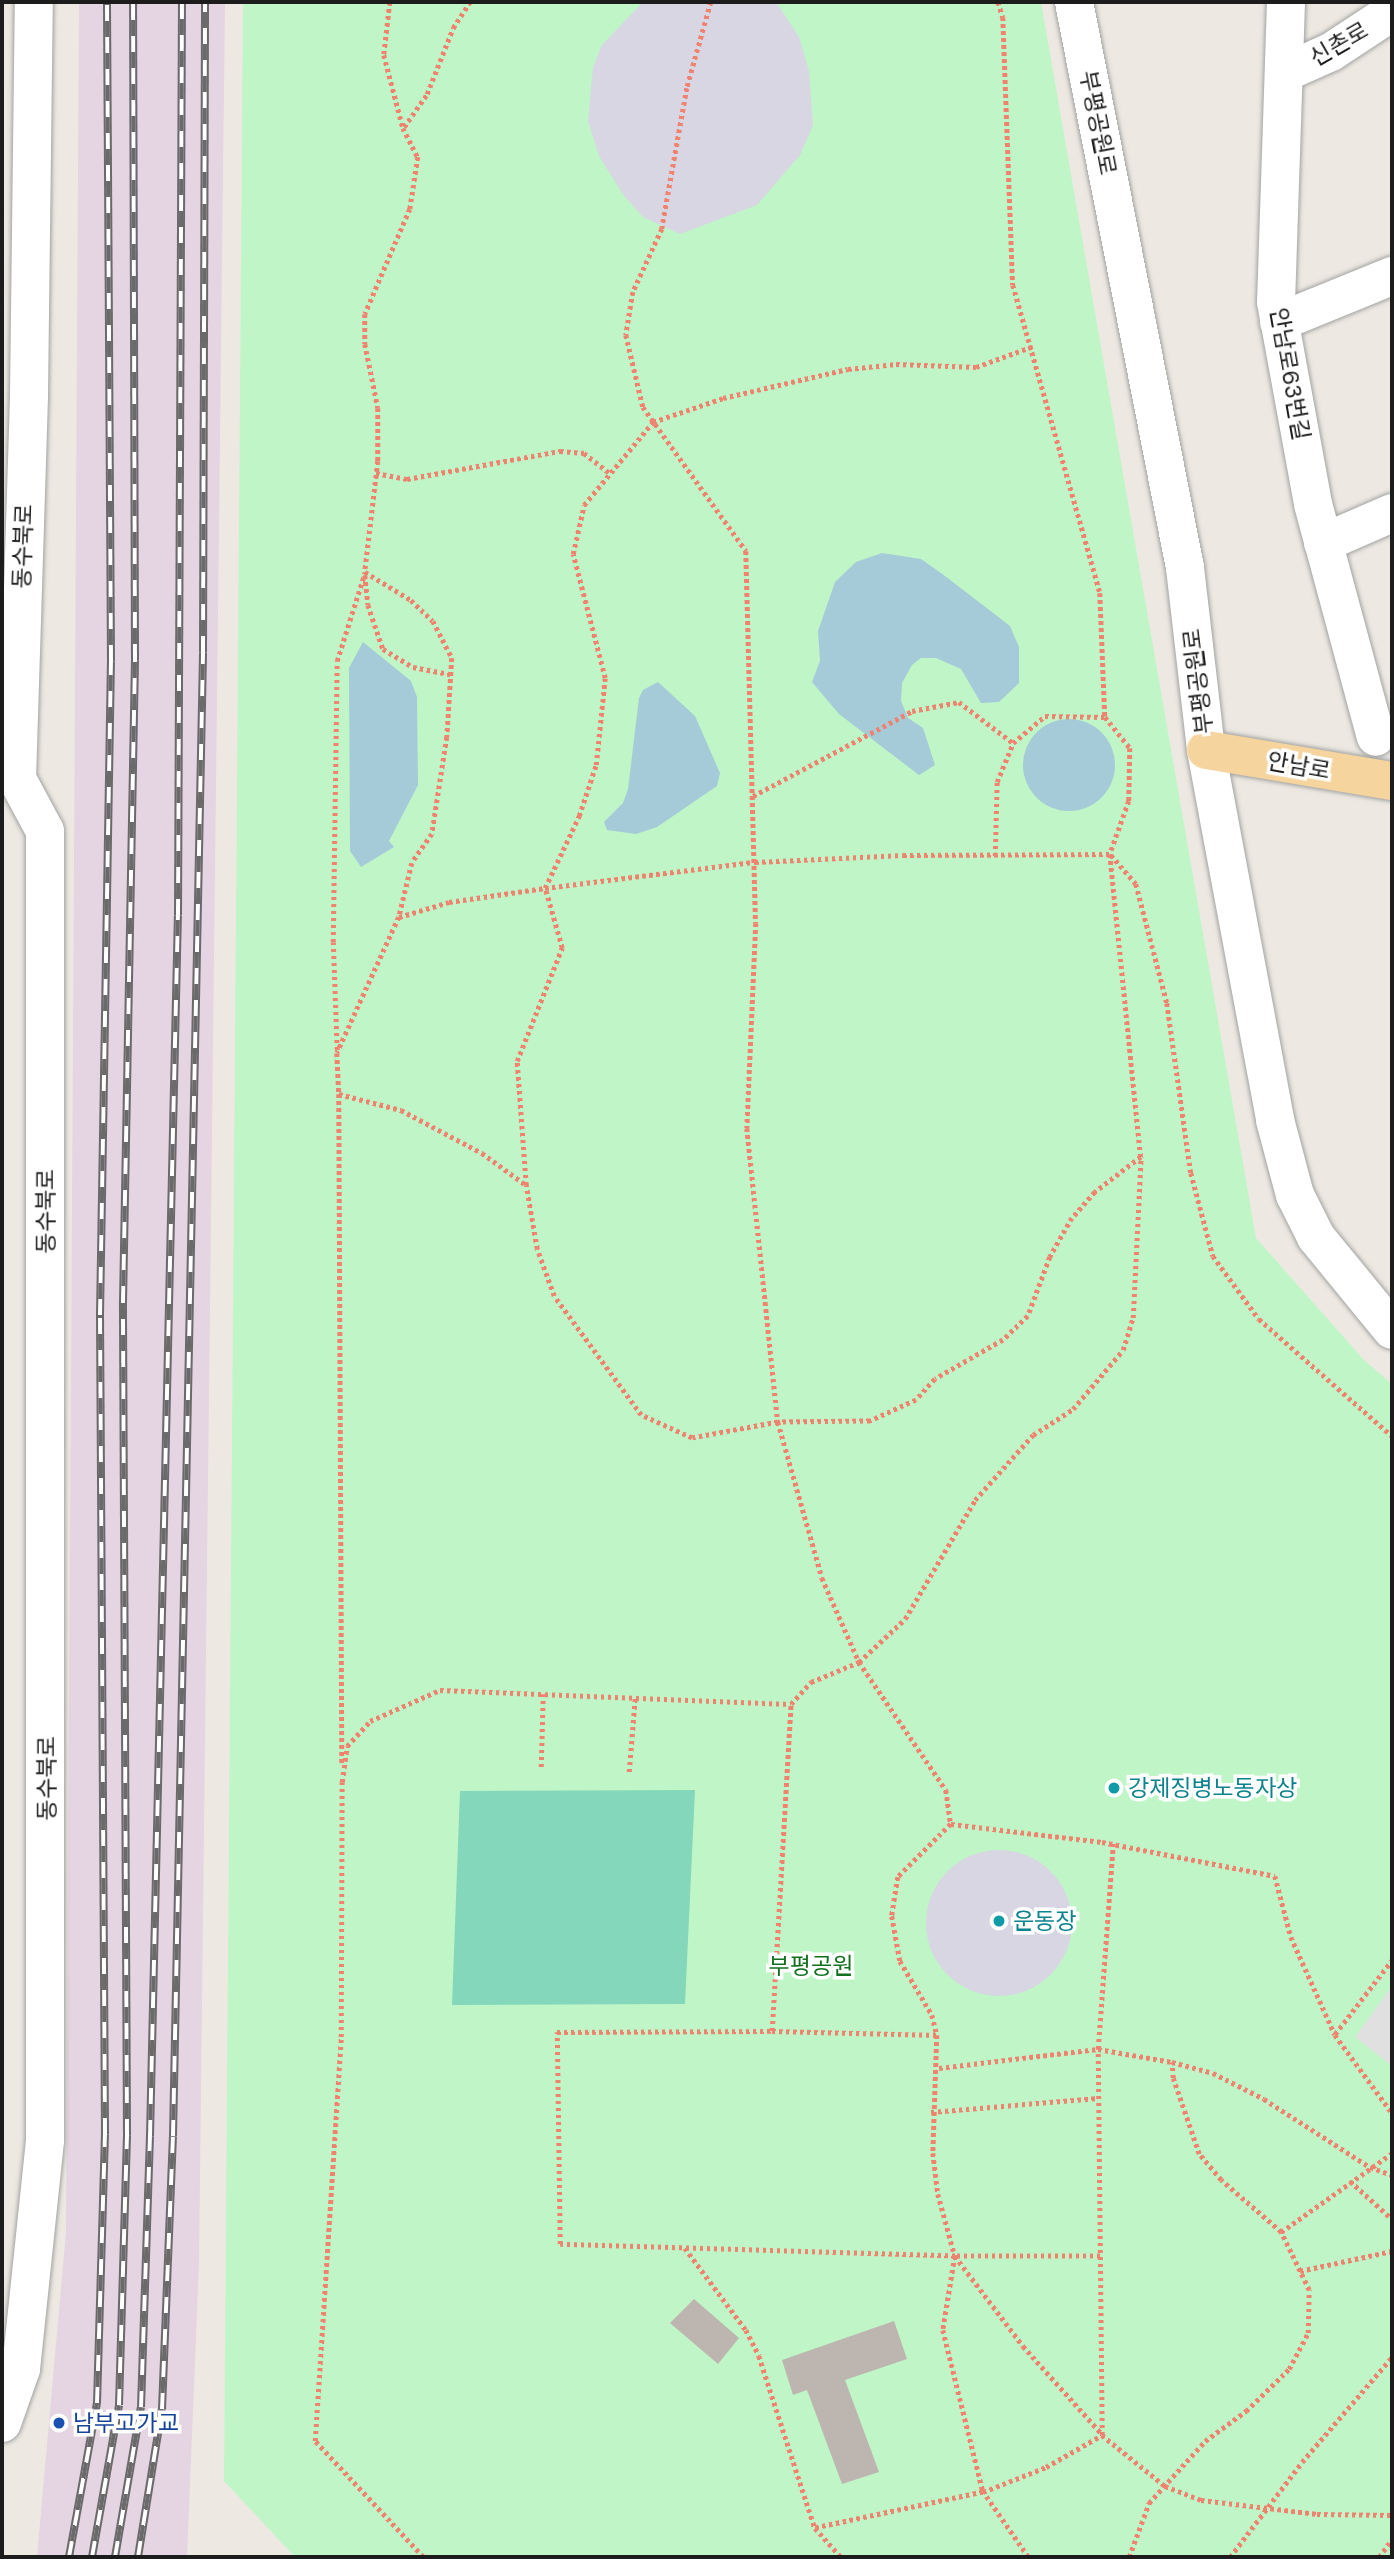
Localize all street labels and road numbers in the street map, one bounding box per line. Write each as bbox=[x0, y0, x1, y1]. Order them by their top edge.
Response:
street label: 신촌로 bbox=[1305, 16, 1373, 72]
street label: 부평공원로 bbox=[1074, 68, 1122, 178]
street label: 안남로63번길 bbox=[1265, 306, 1315, 442]
street label: 동수북로 bbox=[8, 503, 38, 589]
street label: 부평공원로 bbox=[1178, 627, 1218, 735]
street label: 안남로 bbox=[1265, 747, 1333, 785]
street label: 동수북로 bbox=[32, 1169, 60, 1253]
street label: 동수북로 bbox=[33, 1736, 61, 1820]

